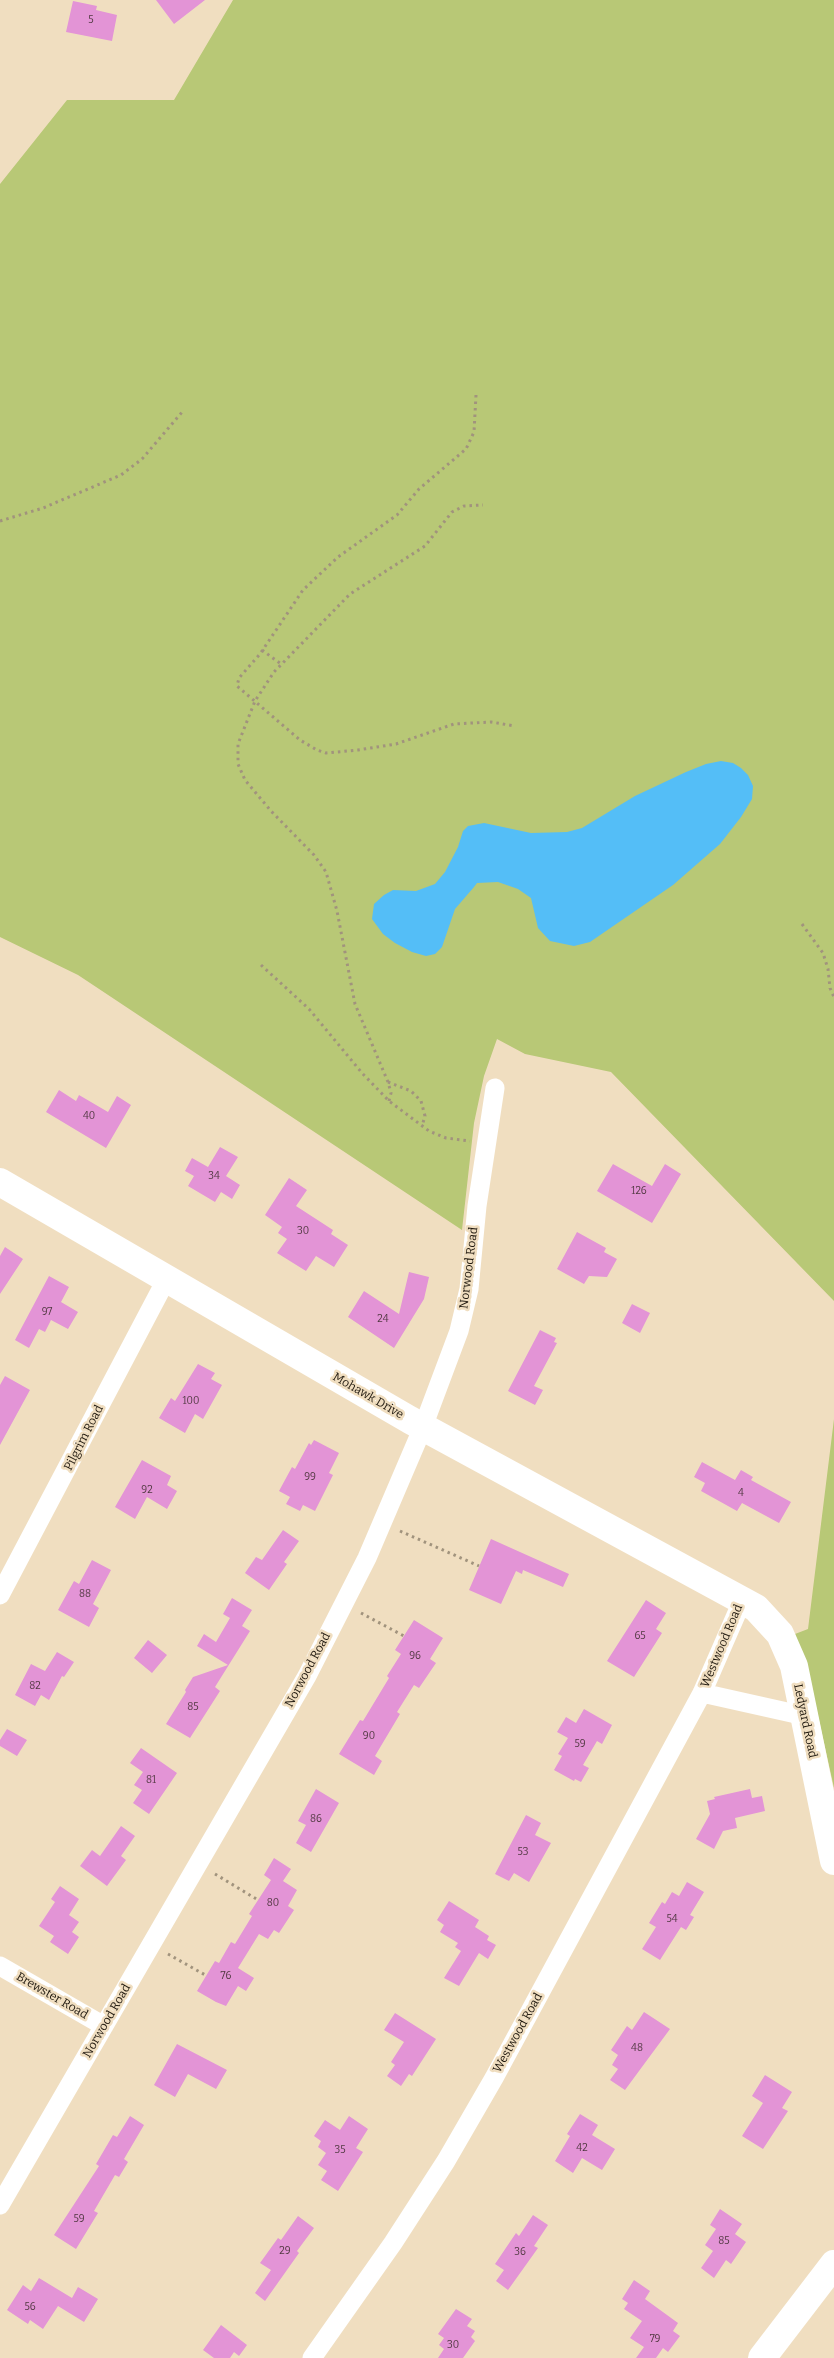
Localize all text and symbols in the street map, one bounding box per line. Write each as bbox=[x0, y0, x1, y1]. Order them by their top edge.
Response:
house number: 5 bbox=[88, 14, 94, 26]
house number: 40 bbox=[83, 1110, 95, 1122]
house number: 34 bbox=[208, 1170, 220, 1182]
house number: 126 bbox=[631, 1185, 647, 1197]
house number: 30 bbox=[297, 1225, 309, 1237]
street label: Norwood Road bbox=[457, 1226, 481, 1310]
house number: 97 bbox=[42, 1306, 52, 1318]
house number: 24 bbox=[377, 1313, 389, 1325]
street label: Mohawk Drive bbox=[330, 1370, 406, 1422]
house number: 100 bbox=[183, 1395, 199, 1407]
street label: Pilgrim Road bbox=[61, 1403, 107, 1473]
house number: 99 bbox=[304, 1471, 316, 1483]
house number: 92 bbox=[141, 1484, 153, 1496]
house number: 4 bbox=[738, 1487, 744, 1499]
house number: 88 bbox=[79, 1588, 91, 1600]
street label: Westwood Road bbox=[698, 1602, 746, 1690]
street label: Norwood Road bbox=[282, 1630, 334, 1710]
house number: 65 bbox=[634, 1630, 646, 1642]
house number: 96 bbox=[409, 1650, 421, 1662]
house number: 82 bbox=[29, 1680, 41, 1692]
street label: Ledyard Road bbox=[790, 1683, 820, 1759]
house number: 85 bbox=[187, 1701, 199, 1713]
house number: 90 bbox=[363, 1730, 375, 1742]
house number: 59 bbox=[574, 1738, 586, 1750]
house number: 81 bbox=[146, 1774, 156, 1786]
house number: 86 bbox=[310, 1813, 322, 1825]
house number: 53 bbox=[518, 1846, 528, 1858]
house number: 80 bbox=[267, 1897, 279, 1909]
house number: 54 bbox=[666, 1913, 678, 1925]
street label: Brewster Road bbox=[14, 1970, 90, 2022]
house number: 76 bbox=[221, 1970, 231, 1982]
street label: Norwood Road bbox=[80, 1982, 134, 2060]
street label: Westwood Road bbox=[490, 1991, 546, 2075]
house number: 48 bbox=[631, 2042, 643, 2054]
house number: 42 bbox=[576, 2142, 588, 2154]
house number: 35 bbox=[334, 2144, 346, 2156]
house number: 59 bbox=[73, 2213, 85, 2225]
house number: 85 bbox=[718, 2235, 730, 2247]
house number: 29 bbox=[279, 2245, 291, 2257]
house number: 36 bbox=[514, 2246, 526, 2258]
house number: 56 bbox=[24, 2301, 36, 2313]
house number: 79 bbox=[650, 2333, 660, 2345]
house number: 30 bbox=[447, 2339, 459, 2351]

